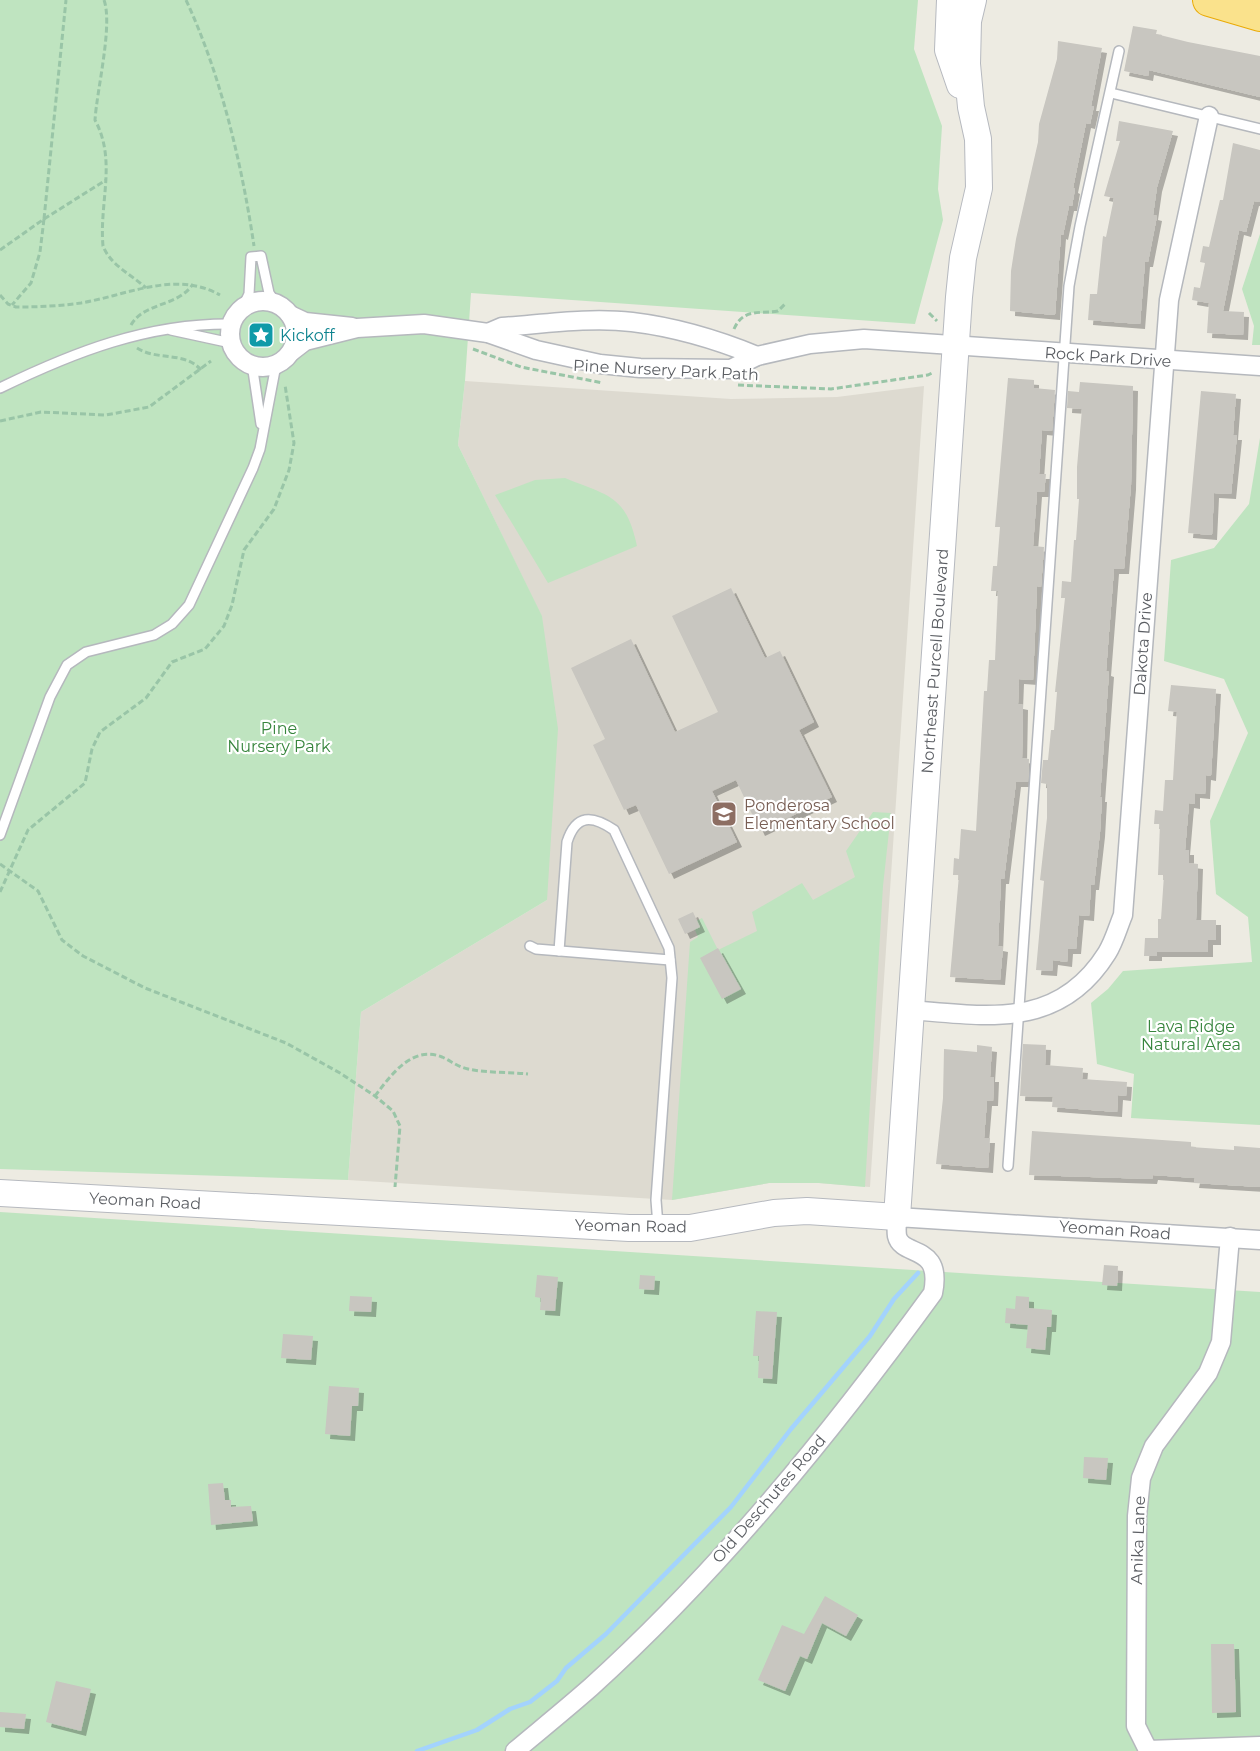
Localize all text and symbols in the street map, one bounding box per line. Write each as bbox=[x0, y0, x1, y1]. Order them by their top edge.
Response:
place icon: Kickoff bbox=[246, 320, 276, 350]
place label: Kickoff bbox=[280, 326, 335, 345]
street label: Rock Park Drive bbox=[1044, 343, 1172, 371]
street label: Pine Nursery Park Path bbox=[573, 356, 759, 384]
street label: Northeast Purcell Boulevard bbox=[918, 548, 952, 774]
street label: Dakota Drive bbox=[1130, 592, 1156, 696]
park label: Pine Nursery Park bbox=[227, 719, 331, 756]
place label: Ponderosa Elementary School bbox=[744, 796, 895, 833]
school or university icon: Ponderosa Elementary School bbox=[709, 799, 739, 829]
park label: Lava Ridge Natural Area bbox=[1141, 1017, 1241, 1054]
street label: Yeoman Road bbox=[89, 1189, 201, 1213]
street label: Yeoman Road bbox=[575, 1216, 687, 1236]
street label: Yeoman Road bbox=[1058, 1217, 1172, 1243]
street label: Old Deschutes Road bbox=[708, 1431, 830, 1567]
street label: Anika Lane bbox=[1127, 1495, 1149, 1585]

